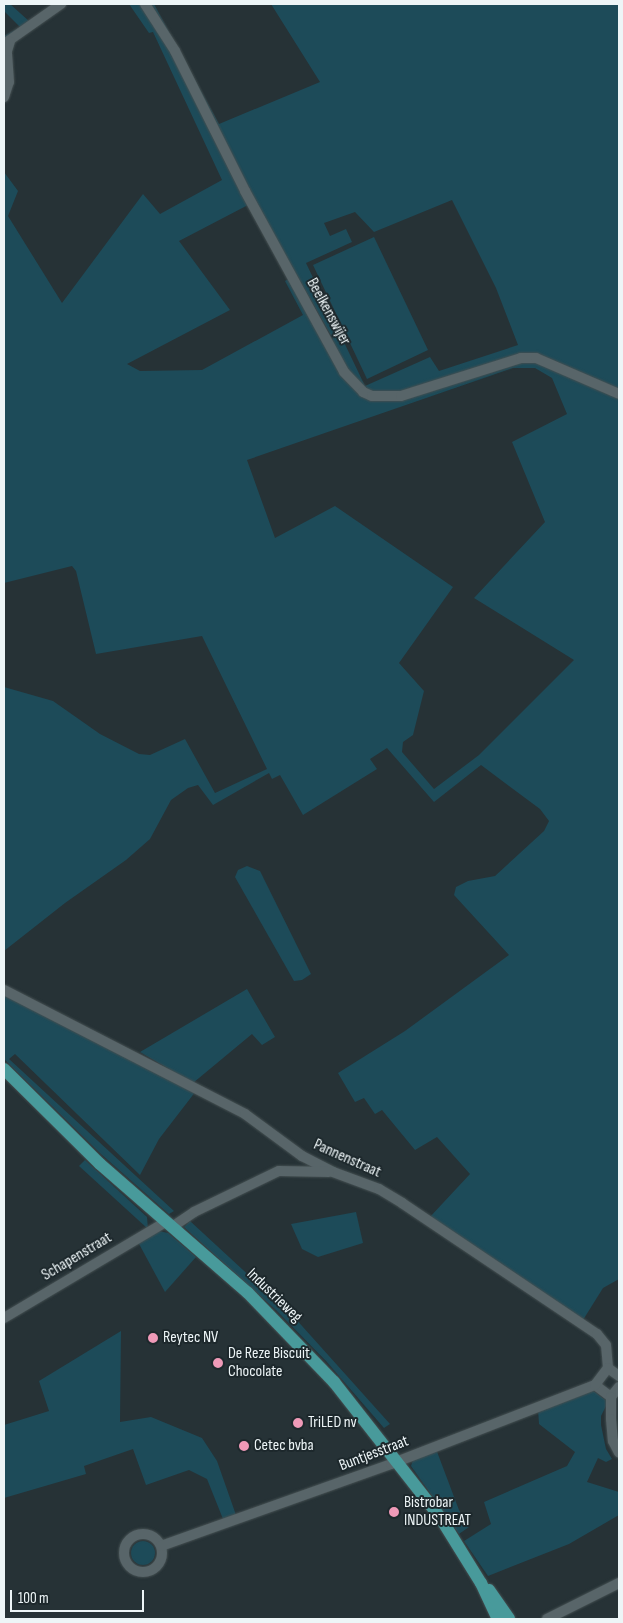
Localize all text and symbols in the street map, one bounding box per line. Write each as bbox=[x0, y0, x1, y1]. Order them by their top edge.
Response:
street label: Beelkenswijer bbox=[302, 275, 354, 349]
street label: Pannenstraat bbox=[310, 1136, 384, 1182]
street label: Schapenstraat bbox=[38, 1229, 116, 1285]
street label: Industrieweg bbox=[242, 1265, 306, 1327]
place label: Reytec NV bbox=[163, 1328, 218, 1348]
marker: Reytec NV bbox=[147, 1332, 159, 1344]
place label: De Reze Biscuit Chocolate bbox=[228, 1344, 310, 1382]
marker: De Reze Biscuit Chocolate bbox=[212, 1357, 224, 1369]
place label: TriLED nv bbox=[308, 1413, 357, 1433]
marker: TriLED nv bbox=[292, 1417, 304, 1429]
street label: Buntjesstraat bbox=[337, 1432, 411, 1476]
place label: Cetec bvba bbox=[254, 1436, 314, 1456]
marker: Cetec bvba bbox=[238, 1440, 250, 1452]
place label: Bistrobar INDUSTREAT bbox=[404, 1493, 471, 1531]
marker: Bistrobar INDUSTREAT bbox=[388, 1506, 400, 1518]
scale bar bbox=[12, 1580, 146, 1612]
text: 100 m bbox=[18, 1589, 49, 1608]

